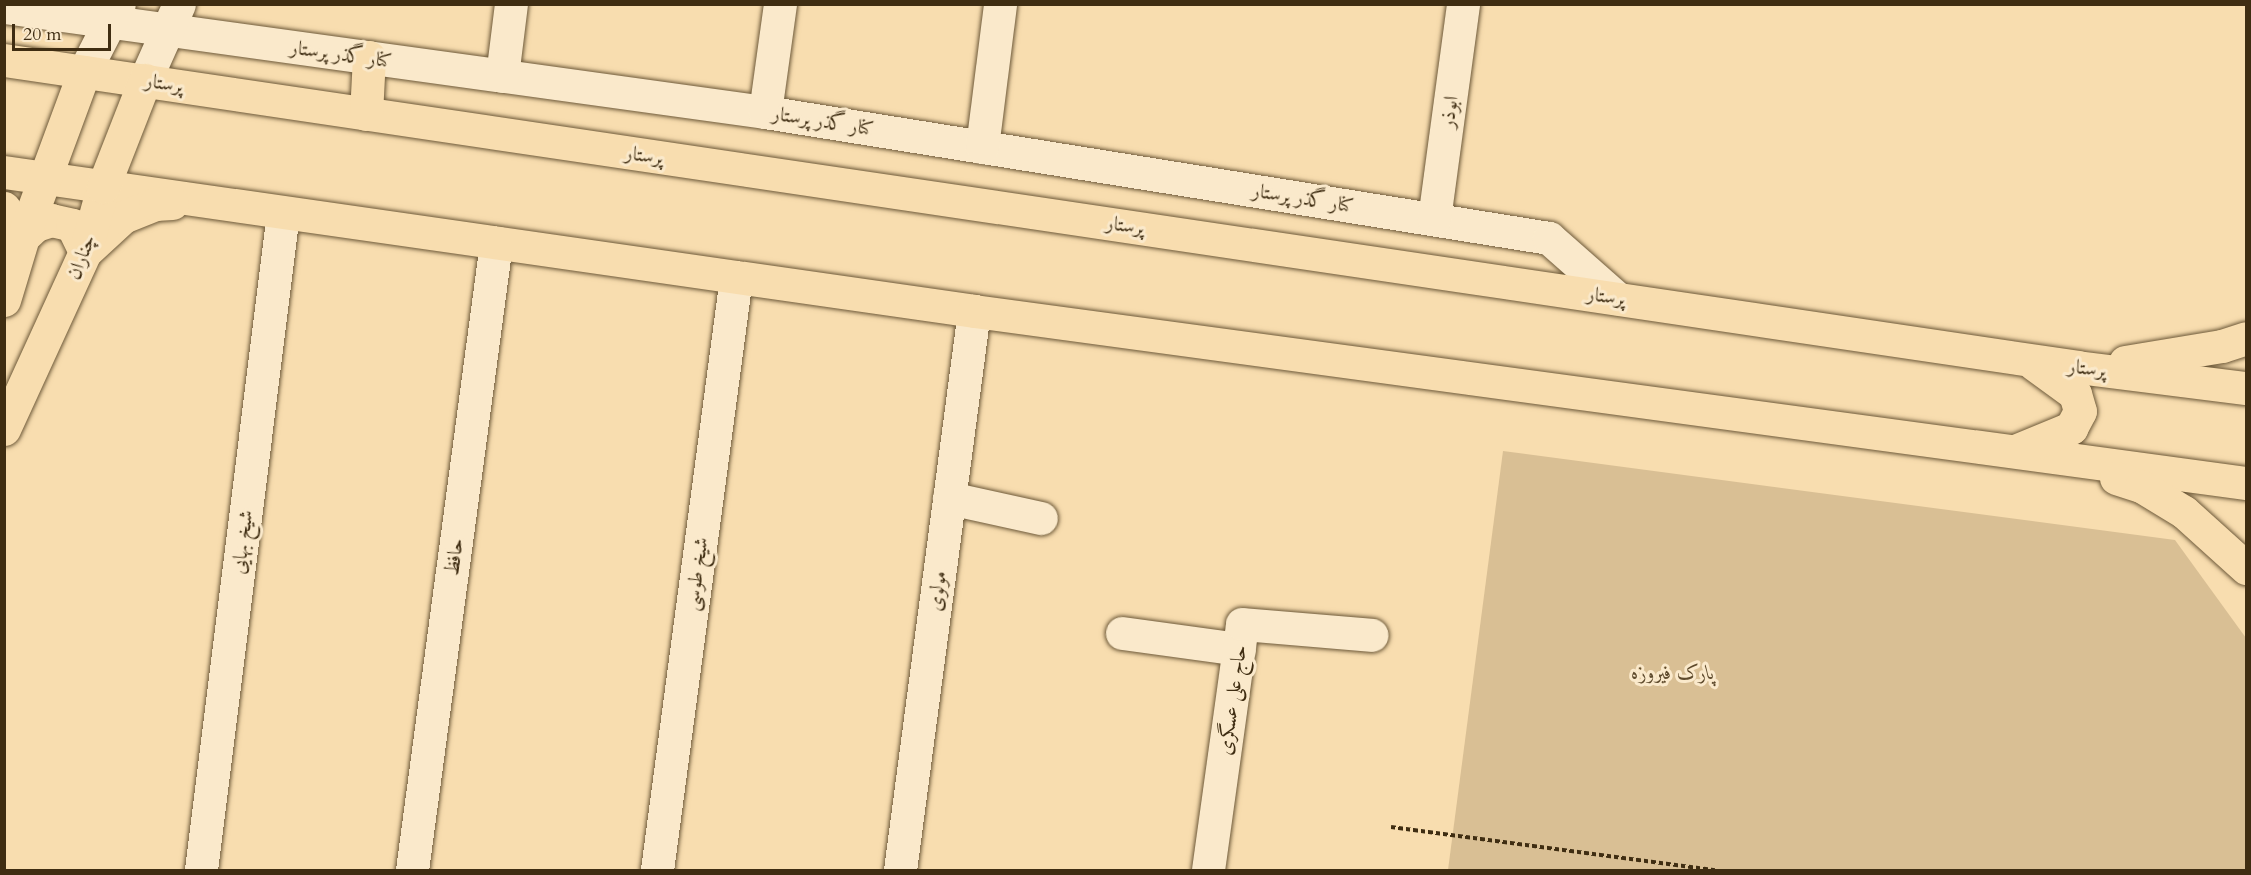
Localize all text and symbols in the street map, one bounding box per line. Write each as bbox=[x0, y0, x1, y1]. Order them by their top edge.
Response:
scale bar bbox=[15, 12, 114, 50]
text: 20 m bbox=[23, 22, 62, 47]
street label: کنار گذر پرستار bbox=[289, 35, 393, 73]
street label: پرستار bbox=[143, 68, 185, 98]
street label: ابوذر bbox=[1435, 94, 1463, 130]
street label: کنار گذر پرستار bbox=[771, 101, 875, 141]
street label: پرستار bbox=[623, 140, 665, 170]
street label: کنار گذر پرستار bbox=[1251, 178, 1355, 218]
street label: پرستار bbox=[1104, 210, 1146, 240]
street label: چناران bbox=[61, 231, 101, 283]
street label: پرستار bbox=[1585, 281, 1627, 311]
street label: پرستار bbox=[2067, 354, 2107, 382]
street label: شیخ بهایی bbox=[226, 509, 258, 575]
street label: شیخ طوسی bbox=[679, 536, 713, 612]
street label: حافظ bbox=[439, 537, 469, 577]
street label: مولوی bbox=[923, 570, 951, 612]
street label: حاج علی عسگری bbox=[1212, 643, 1252, 757]
park label: پارک فیروزه bbox=[1631, 660, 1715, 684]

